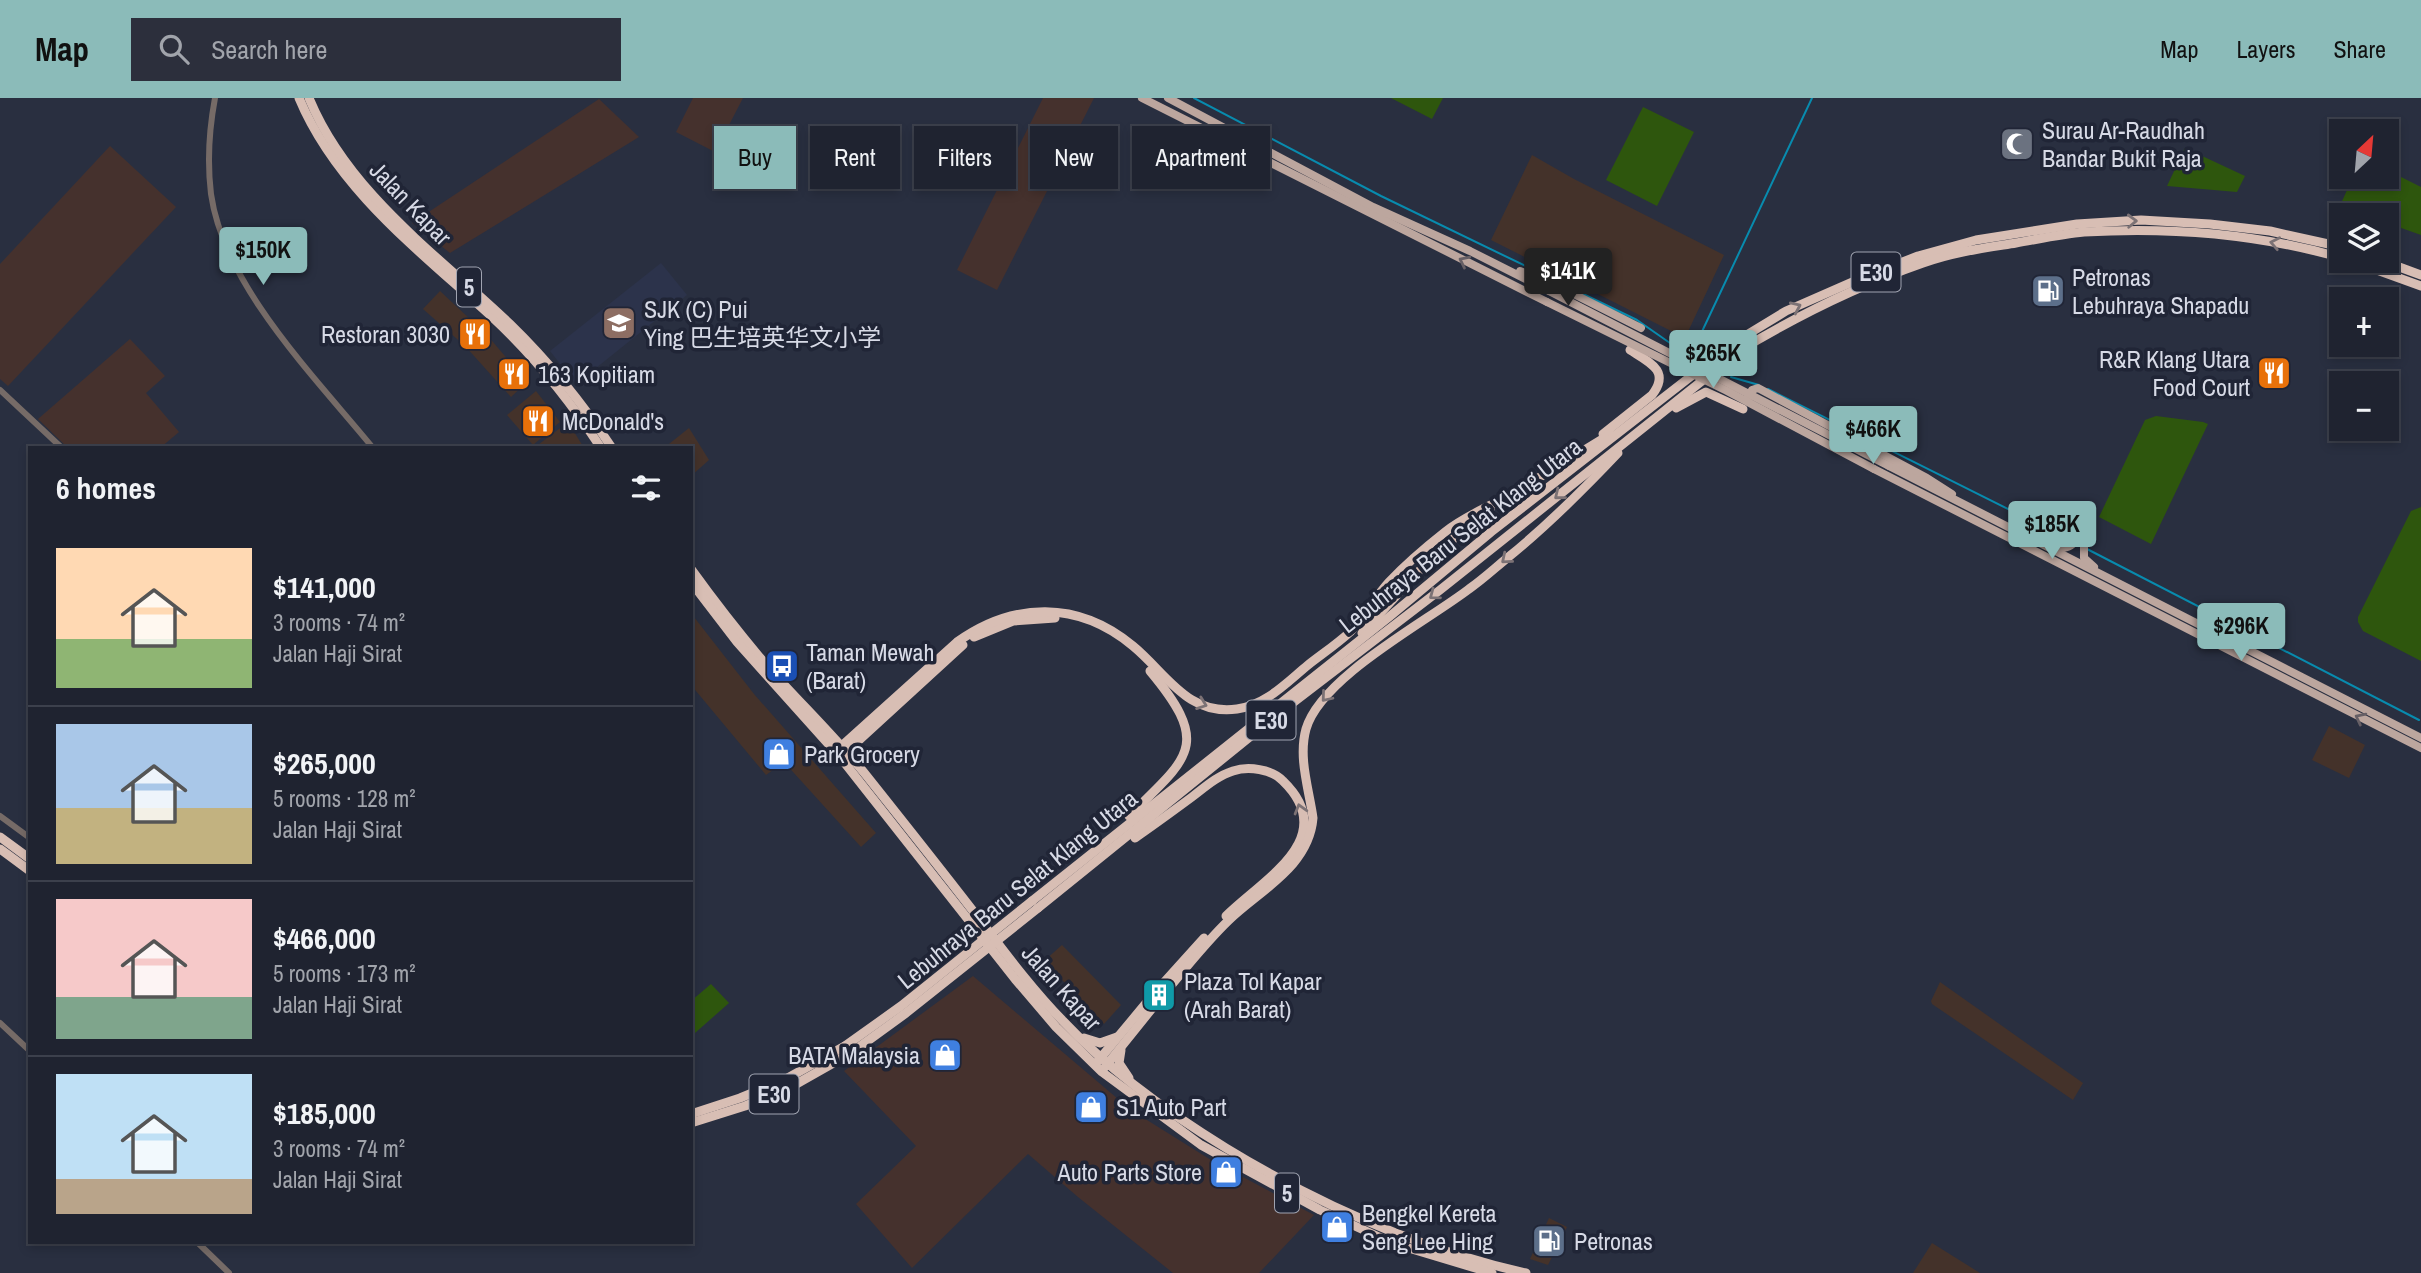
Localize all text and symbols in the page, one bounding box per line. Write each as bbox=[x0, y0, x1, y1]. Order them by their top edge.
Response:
search box bbox=[131, 18, 621, 81]
text: Map bbox=[35, 27, 89, 71]
icon: search bbox=[155, 30, 193, 68]
text: Search here bbox=[211, 32, 327, 67]
text: Map bbox=[2160, 33, 2198, 65]
text: Layers bbox=[2236, 33, 2295, 65]
text: Share bbox=[2333, 33, 2386, 65]
place label: Surau Ar-Raudhah Bandar Bukit Raja bbox=[2042, 114, 2205, 174]
north arrow bbox=[2329, 119, 2399, 189]
map controls bbox=[2329, 119, 2399, 441]
mosque icon: Surau Ar-Raudhah Bandar Bukit Raja bbox=[1998, 125, 2036, 163]
chip: Buy bbox=[714, 126, 796, 189]
chip: Rent bbox=[810, 126, 900, 189]
chip: Filters bbox=[914, 126, 1016, 189]
chip: New bbox=[1030, 126, 1118, 189]
chip: Apartment bbox=[1132, 126, 1270, 189]
street label: Jalan Kapar bbox=[363, 154, 459, 252]
button: layers bbox=[2329, 203, 2399, 273]
one-way arrow bbox=[2127, 214, 2138, 229]
pin: $150K bbox=[214, 228, 312, 287]
text: $150K bbox=[235, 234, 291, 265]
one-way arrow bbox=[2269, 236, 2281, 251]
pin: $141K bbox=[1519, 248, 1617, 308]
road number: E30 bbox=[1852, 252, 1900, 292]
one-way arrow bbox=[1459, 255, 1471, 269]
text: $141K bbox=[1540, 255, 1596, 286]
place label: Petronas Lebuhraya Shapadu bbox=[2072, 261, 2249, 321]
road number: 5 bbox=[457, 268, 481, 306]
fuel station icon: Petronas Lebuhraya Shapadu bbox=[2029, 272, 2067, 310]
button: + bbox=[2329, 287, 2399, 357]
place label: SJK (C) Pui Ying 巴生培英华文小学 bbox=[644, 293, 881, 353]
one-way arrow bbox=[1789, 301, 1801, 315]
school or university icon: SJK (C) Pui Ying 巴生培英华文小学 bbox=[600, 304, 638, 342]
restaurant icon: Restoran 3030 bbox=[456, 315, 494, 353]
place label: Restoran 3030 bbox=[321, 318, 450, 350]
pin: $265K bbox=[1664, 330, 1762, 390]
text: $265K bbox=[1685, 337, 1741, 368]
place label: R&R Klang Utara Food Court bbox=[2099, 343, 2251, 403]
restaurant icon: R&R Klang Utara Food Court bbox=[2255, 354, 2293, 392]
restaurant icon: 163 Kopitiam bbox=[495, 355, 533, 393]
place label: 163 Kopitiam bbox=[538, 358, 655, 390]
button: − bbox=[2329, 371, 2399, 441]
restaurant icon: McDonald's bbox=[519, 402, 557, 440]
place label: McDonald's bbox=[562, 405, 664, 437]
pin: $466K bbox=[1824, 406, 1922, 466]
text: $466K bbox=[1845, 413, 1901, 444]
street label: Lebuhraya Baru Selat Klang Utara bbox=[1332, 430, 1588, 640]
text: 6 homes bbox=[56, 468, 156, 508]
icon: filters bbox=[627, 469, 665, 507]
one-way arrow bbox=[1554, 487, 1567, 499]
pin: $185K bbox=[2003, 502, 2101, 561]
text: $185K bbox=[2024, 508, 2080, 539]
one-way arrow bbox=[1502, 551, 1515, 563]
text: $141,000 bbox=[273, 567, 376, 607]
icon: home bbox=[112, 576, 196, 660]
one-way arrow bbox=[1429, 587, 1441, 600]
pin: $296K bbox=[2192, 603, 2290, 663]
text: 3 rooms · 74 m² bbox=[273, 607, 405, 638]
text: $296K bbox=[2213, 610, 2269, 641]
place label: Taman Mewah (Barat) bbox=[806, 636, 934, 696]
text: Jalan Haji Sirat bbox=[273, 638, 402, 669]
bus stop icon: Taman Mewah (Barat) bbox=[763, 647, 801, 685]
one-way arrow bbox=[1322, 688, 1334, 701]
one-way arrow bbox=[1195, 696, 1207, 710]
road number: E30 bbox=[1246, 700, 1296, 740]
one-way arrow bbox=[2355, 713, 2367, 727]
shop icon: Park Grocery bbox=[760, 735, 798, 773]
place label: Park Grocery bbox=[804, 738, 920, 770]
text: $265,000 bbox=[273, 743, 376, 783]
icon: home bbox=[112, 752, 196, 836]
street label: Lebuhraya Baru Selat Klang Utara bbox=[890, 782, 1144, 996]
text: 5 rooms · 128 m² bbox=[273, 783, 416, 814]
one-way arrow bbox=[1293, 803, 1308, 815]
text: Jalan Haji Sirat bbox=[273, 814, 402, 845]
text: $466,000 bbox=[273, 918, 376, 958]
icon: home bbox=[112, 927, 196, 1011]
street label: Jalan Kapar bbox=[1015, 937, 1109, 1037]
text: 5 rooms · 173 m² bbox=[273, 958, 416, 989]
place label: Plaza Tol Kapar (Arah Barat) bbox=[1184, 965, 1322, 1025]
building icon: Plaza Tol Kapar (Arah Barat) bbox=[1140, 976, 1178, 1014]
text: Jalan Haji Sirat bbox=[273, 989, 402, 1020]
shop icon: BATA Malaysia bbox=[926, 1036, 964, 1074]
place label: BATA Malaysia bbox=[788, 1039, 920, 1071]
road number: E30 bbox=[750, 1074, 798, 1113]
shop icon: S1 Auto Part bbox=[1072, 1088, 1110, 1126]
place label: S1 Auto Part bbox=[1116, 1091, 1227, 1123]
text: $185,000 bbox=[273, 1093, 376, 1133]
icon: home bbox=[112, 1102, 196, 1186]
text: 3 rooms · 74 m² bbox=[273, 1133, 405, 1164]
shop icon: Auto Parts Store bbox=[1207, 1153, 1245, 1191]
place label: Auto Parts Store bbox=[1057, 1156, 1202, 1188]
text: Jalan Haji Sirat bbox=[273, 1164, 402, 1195]
road number: 5 bbox=[1275, 1174, 1299, 1212]
place label: Bengkel Kereta Seng Lee Hing bbox=[1362, 1197, 1497, 1257]
shop icon: Bengkel Kereta Seng Lee Hing bbox=[1318, 1208, 1356, 1246]
fuel station icon: Petronas bbox=[1530, 1222, 1568, 1260]
place label: Petronas bbox=[1574, 1225, 1653, 1257]

